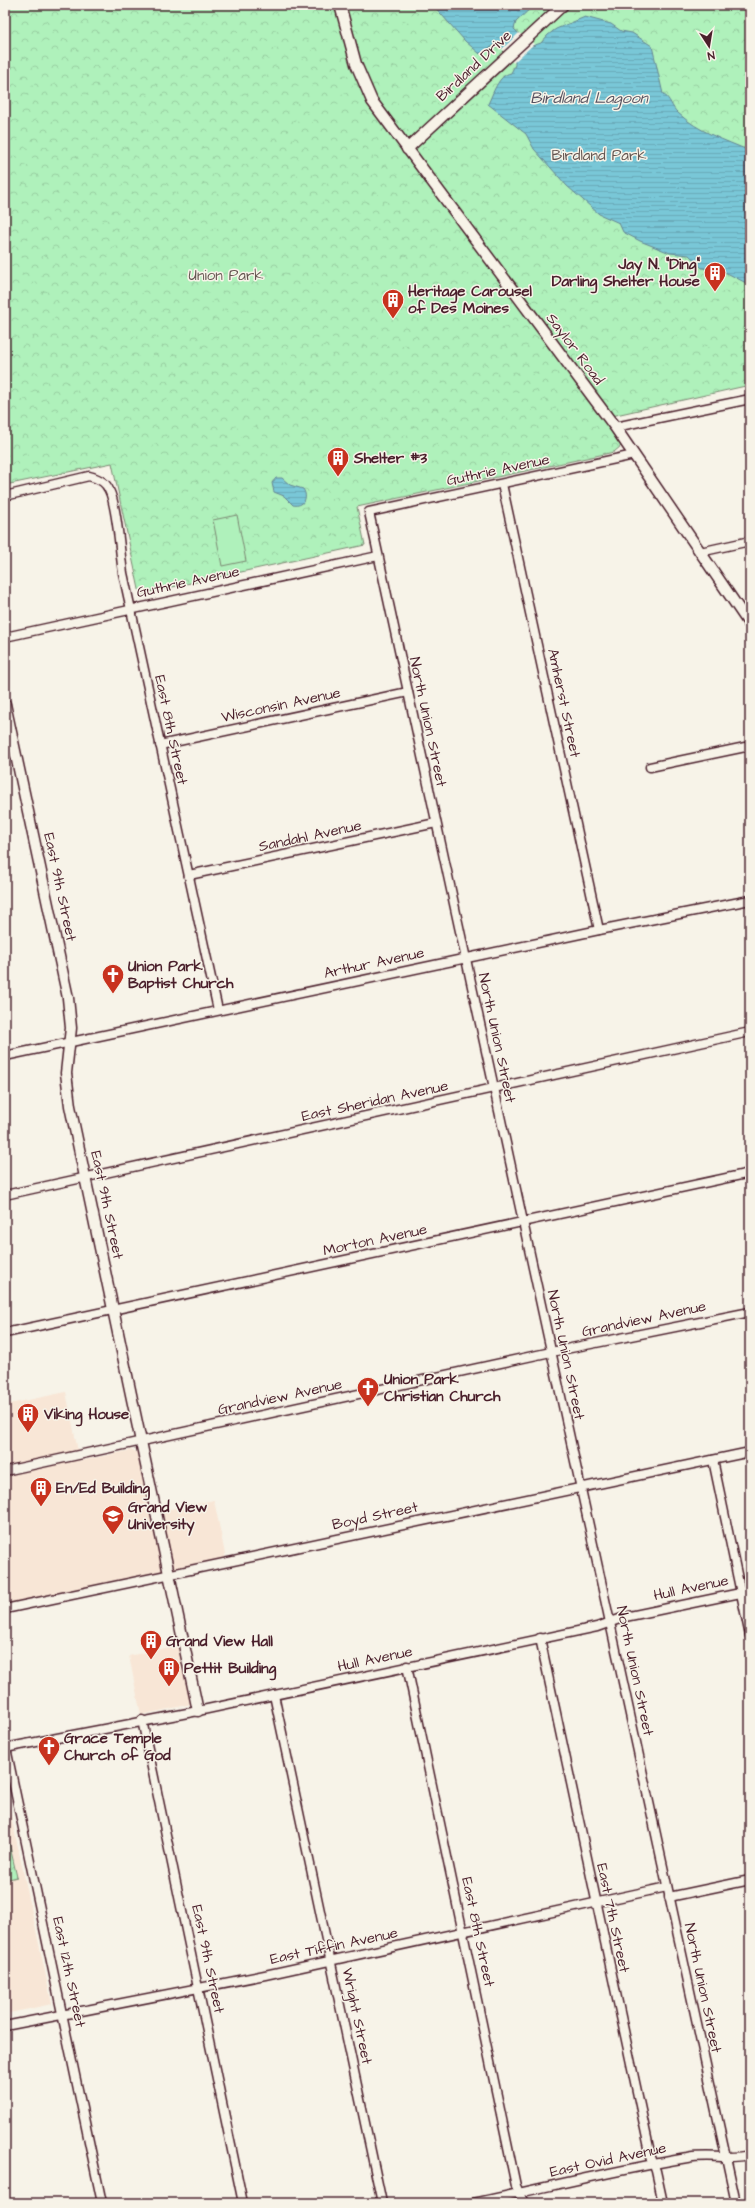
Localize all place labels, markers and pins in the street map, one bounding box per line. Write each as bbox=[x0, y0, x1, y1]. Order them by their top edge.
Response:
place label: Jay N. "Ding" Darling Shelter House bbox=[552, 254, 700, 294]
building icon: Jay N. "Ding" Darling Shelter House bbox=[702, 260, 728, 293]
place label: Heritage Carousel of Des Moines bbox=[408, 281, 533, 319]
building icon: Heritage Carousel of Des Moines bbox=[380, 287, 406, 320]
building icon: Shelter #3 bbox=[325, 445, 351, 478]
place label: Shelter #3 bbox=[353, 448, 428, 469]
place label: Union Park Baptist Church bbox=[128, 956, 234, 994]
church icon: Union Park Baptist Church bbox=[100, 962, 126, 995]
place label: Union Park Christian Church bbox=[384, 1369, 501, 1407]
church icon: Union Park Christian Church bbox=[355, 1375, 381, 1408]
building icon: Viking House bbox=[15, 1401, 41, 1434]
place label: Viking House bbox=[43, 1404, 129, 1427]
building icon: En/Ed Building bbox=[28, 1475, 54, 1508]
place label: En/Ed Building bbox=[56, 1478, 150, 1501]
place label: Grand View University bbox=[128, 1497, 207, 1536]
school or university icon: Grand View University bbox=[100, 1503, 126, 1536]
building icon: Grand View Hall bbox=[138, 1628, 164, 1661]
place label: Grand View Hall bbox=[166, 1631, 273, 1652]
building icon: Pettit Building bbox=[156, 1655, 182, 1688]
place label: Pettit Building bbox=[184, 1658, 277, 1681]
place label: Grace Temple Church of God bbox=[64, 1728, 171, 1766]
church icon: Grace Temple Church of God bbox=[36, 1734, 62, 1767]

